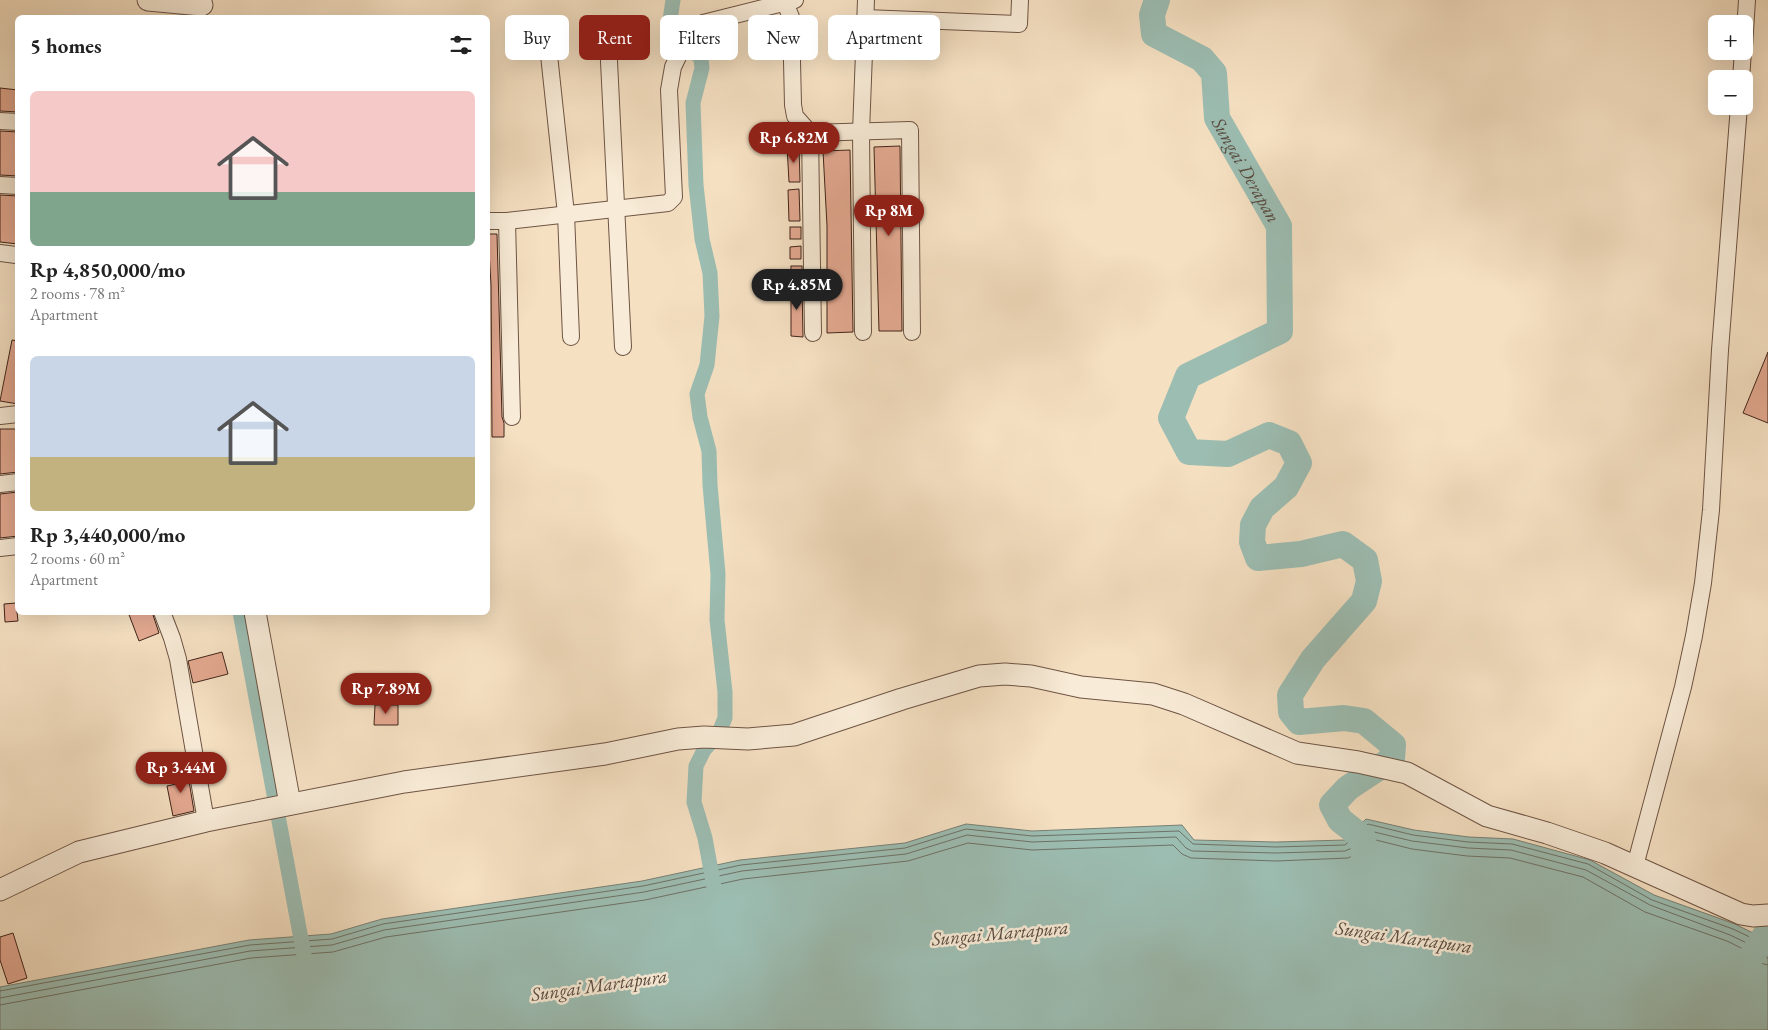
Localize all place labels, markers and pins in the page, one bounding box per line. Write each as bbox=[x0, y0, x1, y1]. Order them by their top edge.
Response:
pin: Rp 6.82M bbox=[742, 121, 846, 164]
pin: Rp 8M bbox=[854, 194, 924, 237]
pin: Rp 4.85M bbox=[745, 268, 849, 311]
pin: Rp 7.89M bbox=[334, 672, 438, 715]
pin: Rp 3.44M bbox=[129, 752, 233, 794]

